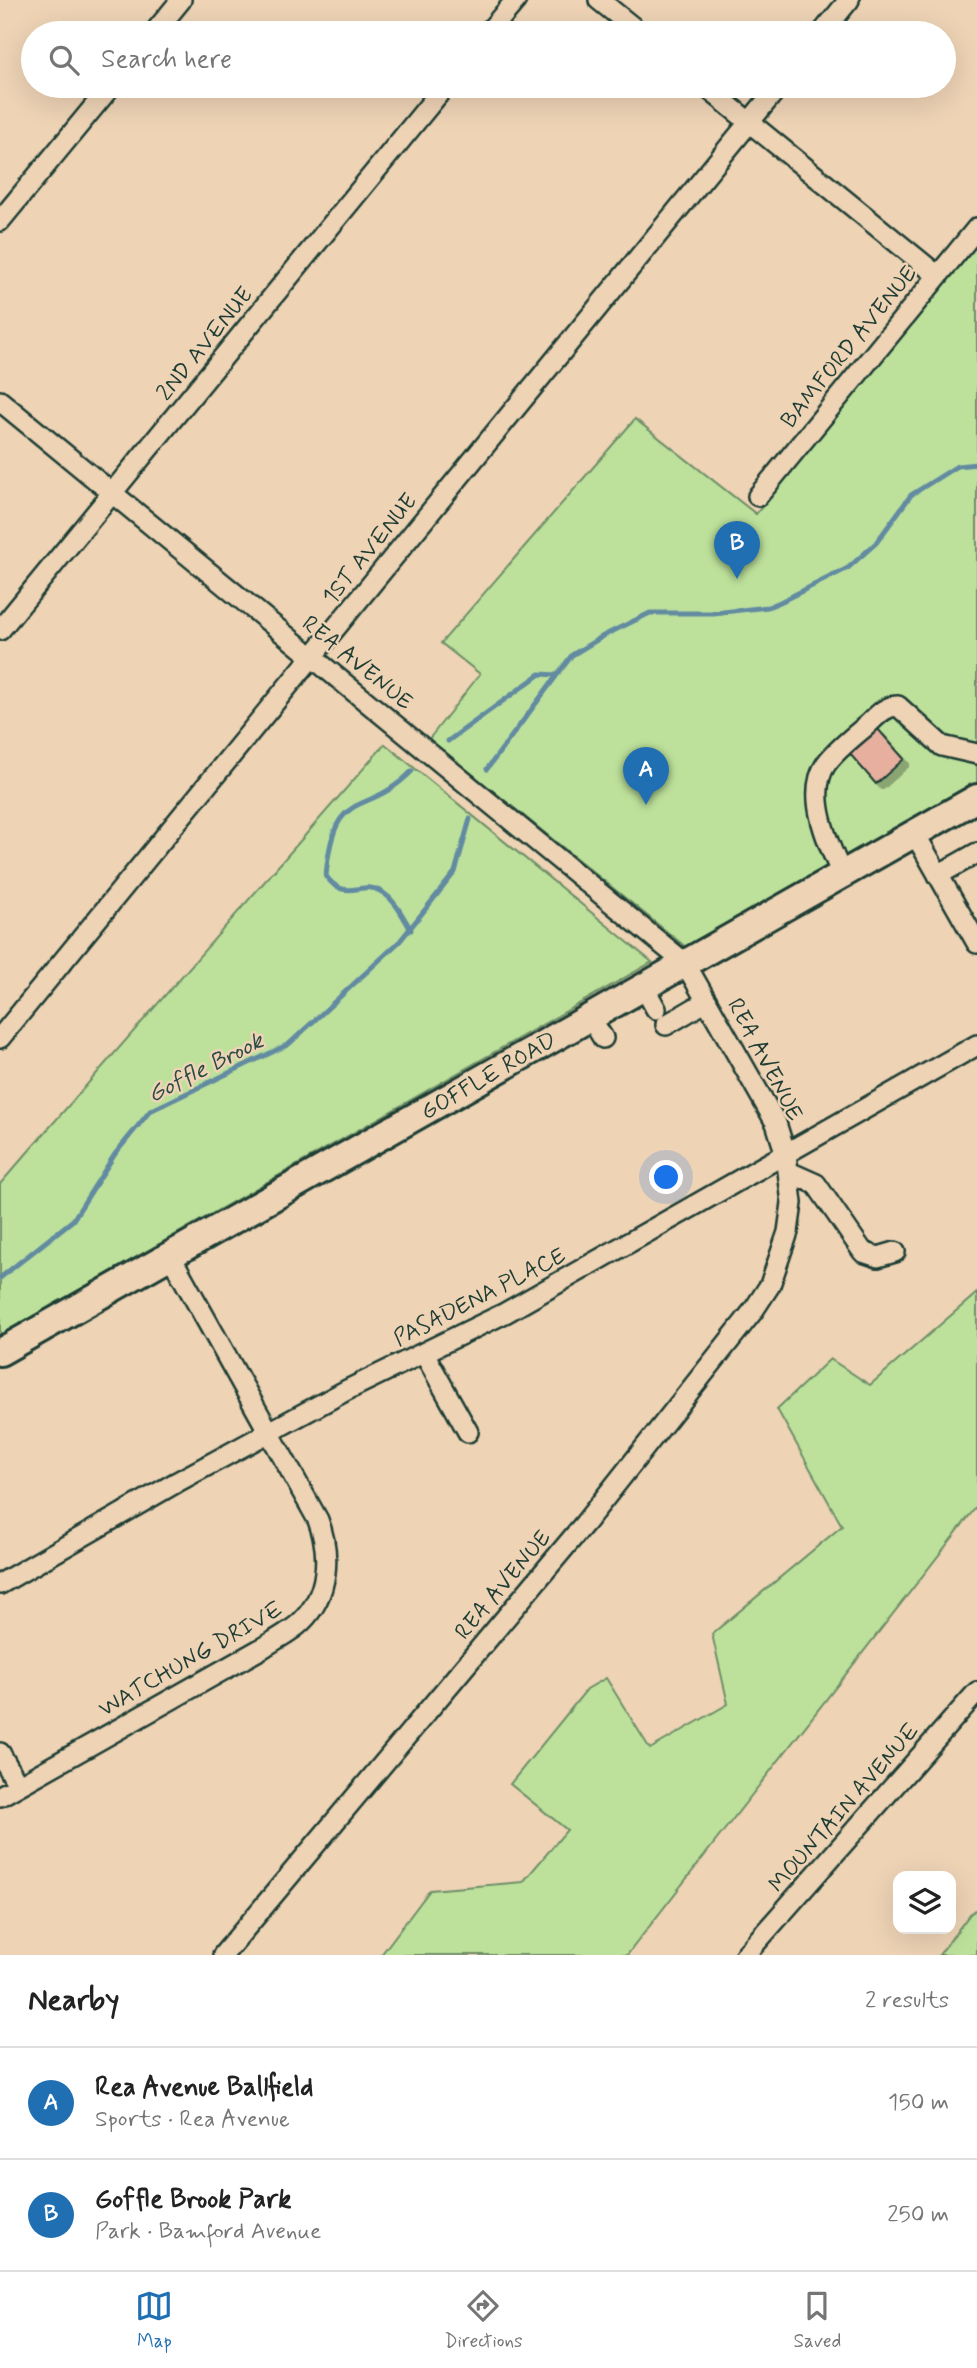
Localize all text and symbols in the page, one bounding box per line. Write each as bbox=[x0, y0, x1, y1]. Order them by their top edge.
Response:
search box bbox=[21, 21, 956, 98]
icon: search bbox=[45, 41, 83, 79]
text: Search here bbox=[101, 43, 232, 77]
street label: BAMFORD AVENUE bbox=[775, 260, 925, 435]
street label: 2ND AVENUE bbox=[150, 281, 261, 407]
street label: 1ST AVENUE bbox=[317, 487, 425, 611]
pin: B bbox=[714, 521, 760, 579]
street label: REA AVENUE bbox=[295, 610, 418, 718]
pin: A bbox=[623, 747, 669, 805]
street label: REA AVENUE bbox=[719, 993, 809, 1126]
water label: Goffle Brook bbox=[143, 1025, 271, 1111]
street label: GOFFLE ROAD bbox=[416, 1026, 562, 1128]
your location bbox=[649, 1160, 683, 1194]
street label: PASADENA PLACE bbox=[389, 1241, 571, 1354]
street label: REA AVENUE bbox=[449, 1524, 558, 1646]
street label: WATCHUNG DRIVE bbox=[94, 1595, 288, 1725]
street label: MOUNTAIN AVENUE bbox=[763, 1717, 926, 1899]
map controls bbox=[893, 1871, 956, 1934]
button: layers bbox=[893, 1871, 956, 1934]
text: Nearby bbox=[28, 1981, 119, 2020]
text: 2 results bbox=[865, 1986, 949, 2016]
text: Rea Avenue Ballfield bbox=[95, 2071, 313, 2105]
text: A bbox=[43, 2088, 59, 2118]
text: 150 m bbox=[888, 2088, 949, 2118]
text: Sports · Rea Avenue bbox=[95, 2105, 290, 2135]
text: Goffle Brook Park bbox=[95, 2183, 291, 2217]
text: B bbox=[44, 2200, 58, 2230]
text: 250 m bbox=[887, 2200, 949, 2230]
text: Park · Bamford Avenue bbox=[95, 2217, 321, 2247]
tab: Map bbox=[135, 2287, 173, 2354]
tab: Directions bbox=[444, 2287, 523, 2354]
tab: Saved bbox=[793, 2287, 841, 2354]

